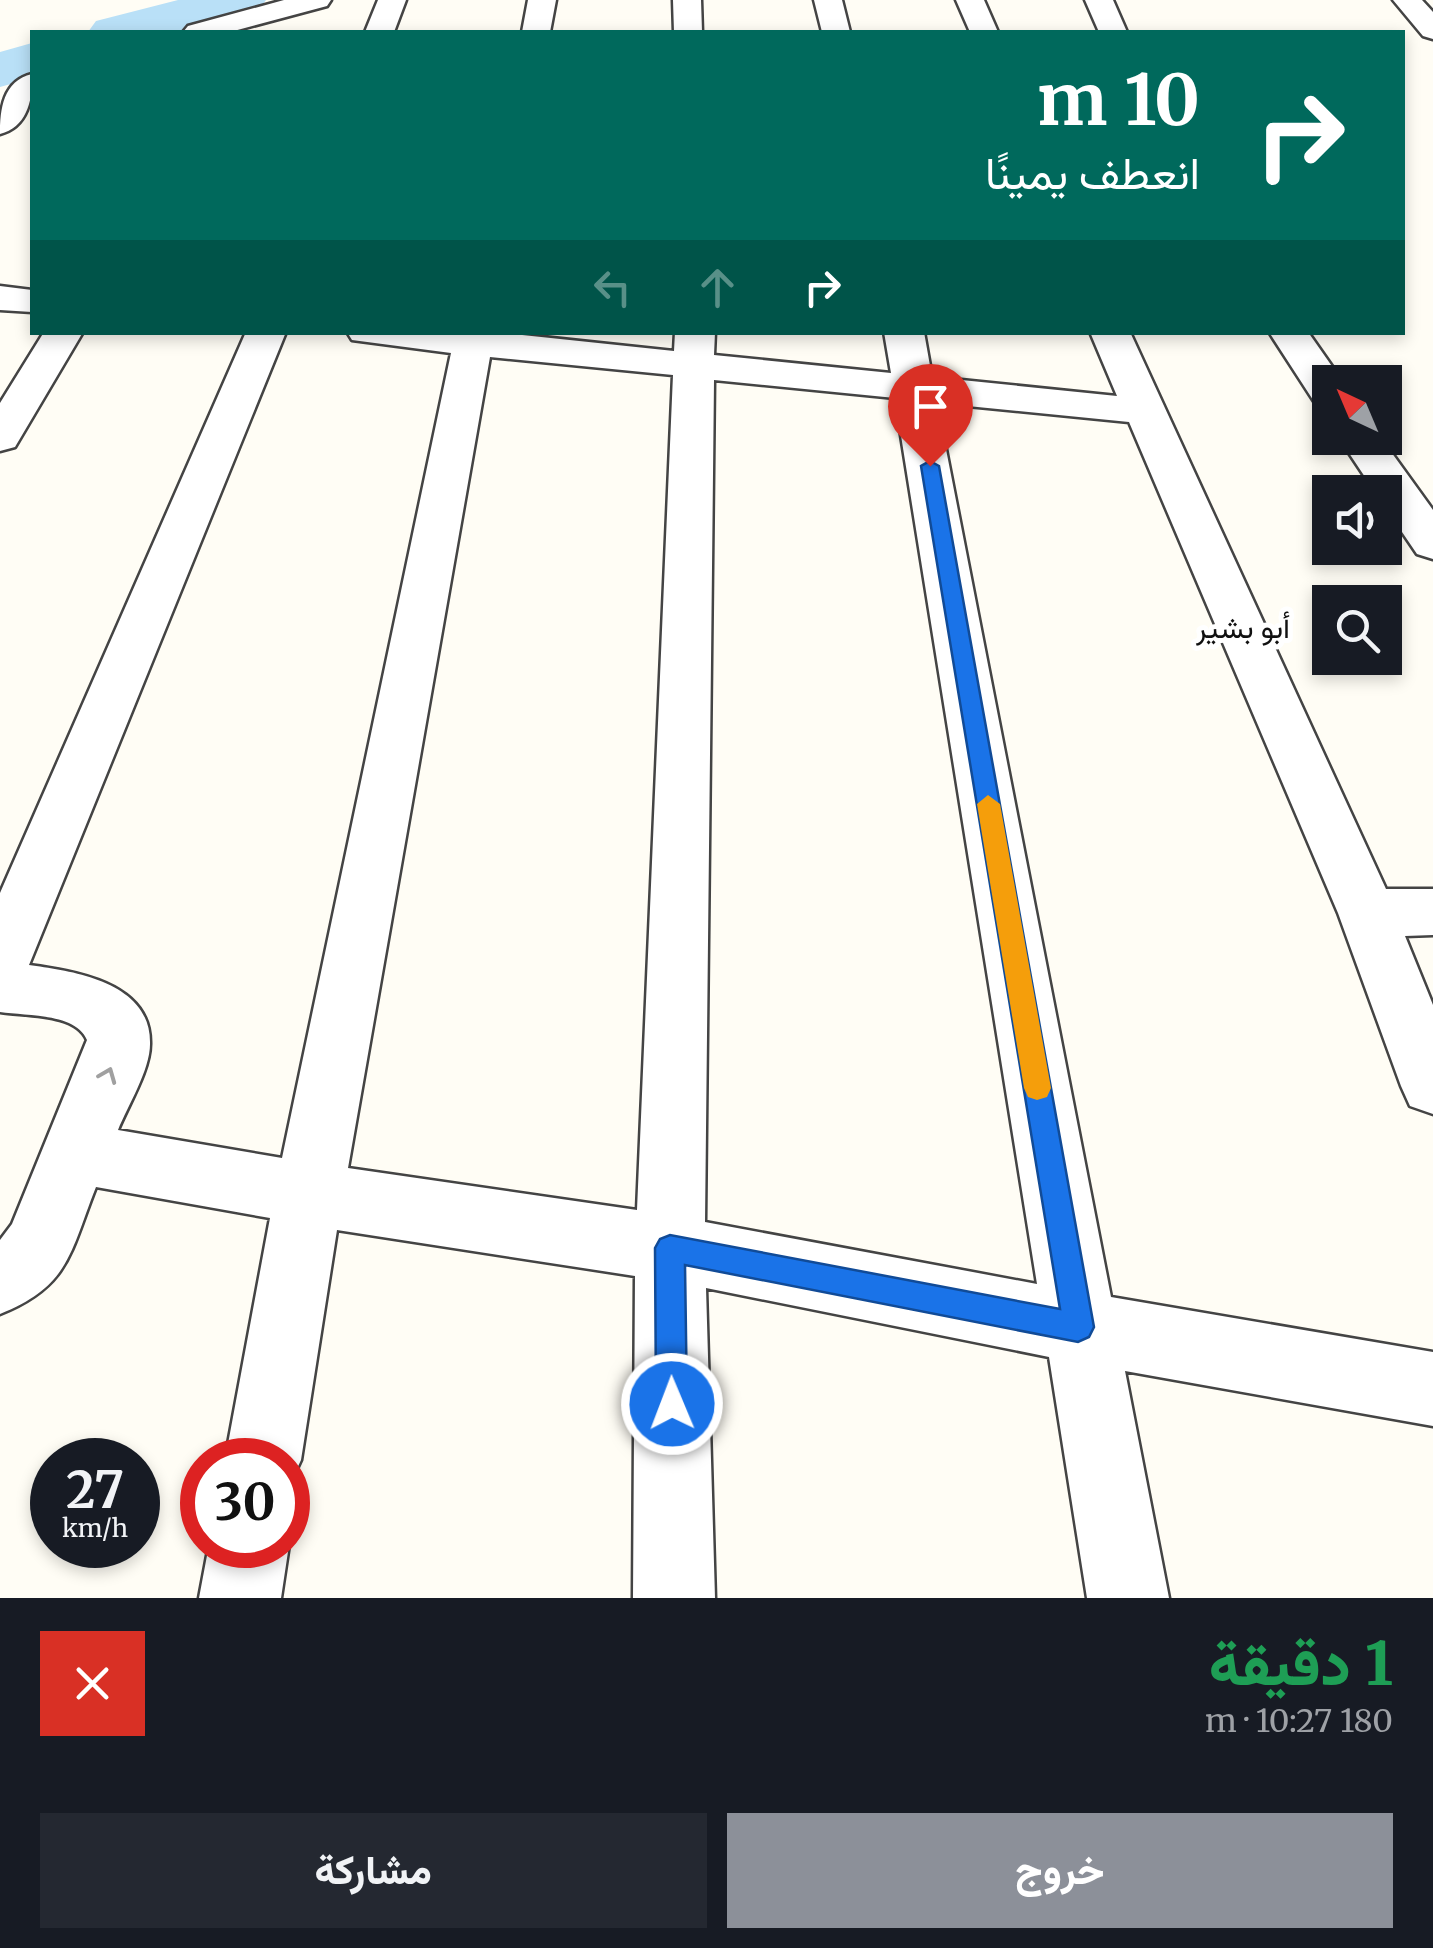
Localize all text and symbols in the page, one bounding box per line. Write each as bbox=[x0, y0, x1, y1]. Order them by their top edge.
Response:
text: 10 m bbox=[1037, 56, 1200, 144]
icon: right bbox=[1235, 70, 1365, 200]
text: انعطف يمينًا bbox=[985, 145, 1200, 201]
icon: left bbox=[585, 260, 640, 315]
icon: ahead bbox=[690, 260, 745, 315]
icon: right bbox=[795, 260, 850, 315]
pin bbox=[888, 364, 973, 467]
north arrow bbox=[1312, 365, 1402, 455]
map controls bbox=[1312, 365, 1402, 675]
icon: arrive bbox=[903, 379, 958, 434]
button: sound bbox=[1312, 475, 1402, 565]
button: search bbox=[1312, 585, 1402, 675]
district label: أبو بشير bbox=[1195, 608, 1290, 646]
one-way arrow bbox=[96, 1068, 117, 1085]
position arrow bbox=[620, 1352, 724, 1456]
speed limit sign: 30 bbox=[180, 1438, 310, 1568]
text: 27 bbox=[66, 1459, 124, 1522]
text: km/h bbox=[62, 1512, 128, 1544]
text: 1 دقيقة bbox=[1209, 1626, 1393, 1701]
button: close bbox=[40, 1631, 145, 1736]
text: 180 m · 10:27 bbox=[1205, 1701, 1393, 1741]
button: مشاركة bbox=[40, 1813, 707, 1928]
button: خروج bbox=[727, 1813, 1393, 1928]

